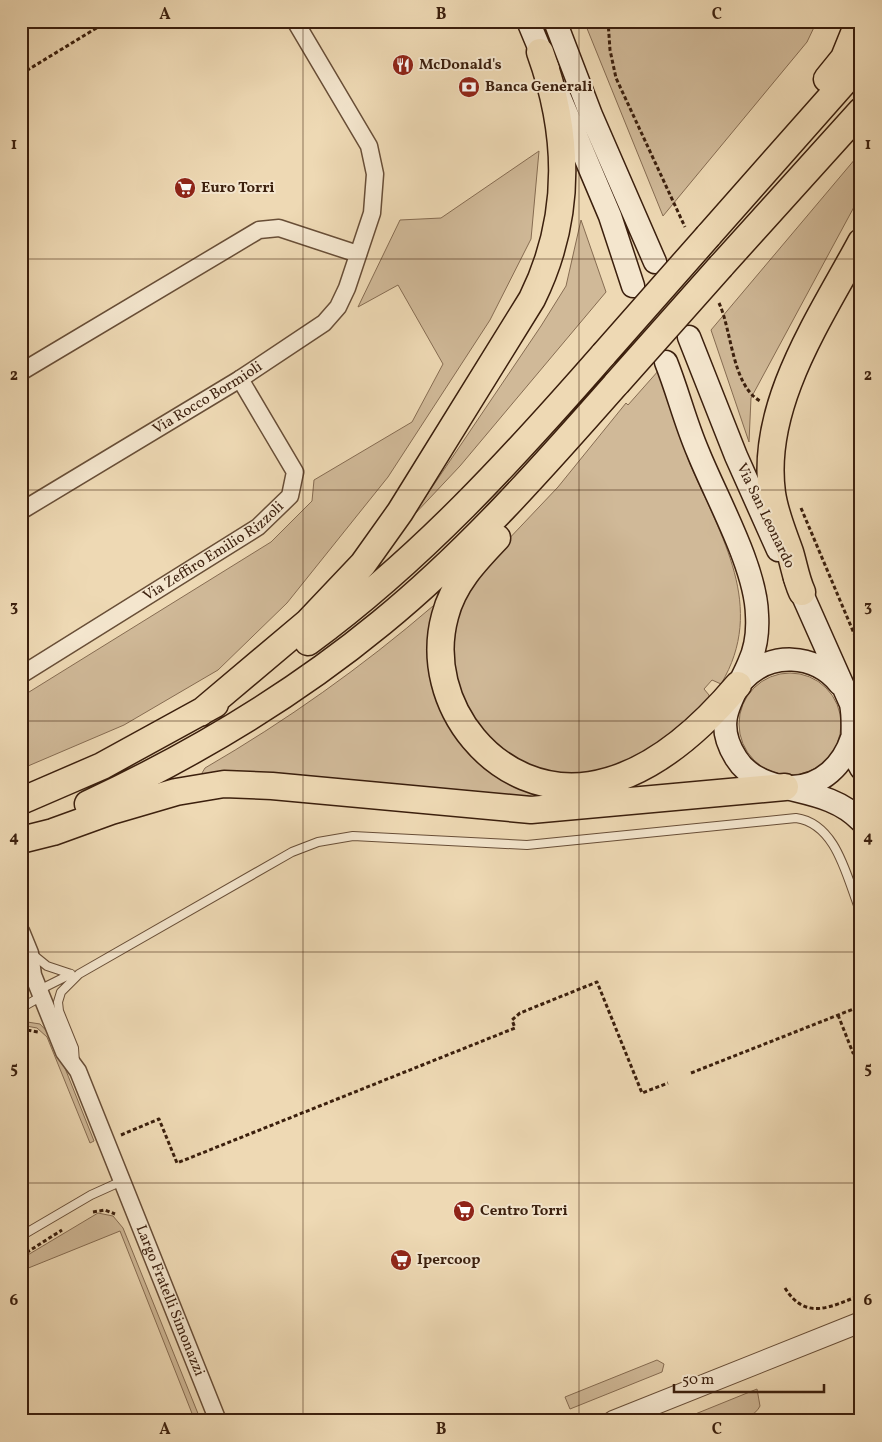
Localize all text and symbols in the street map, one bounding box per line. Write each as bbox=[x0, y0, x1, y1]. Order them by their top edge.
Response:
text: A bbox=[159, 4, 171, 26]
text: B bbox=[436, 4, 447, 26]
text: C bbox=[712, 4, 722, 26]
restaurant icon: McDonald's bbox=[391, 53, 415, 77]
place label: McDonald's bbox=[419, 55, 502, 76]
bank icon: Banca Generali bbox=[457, 75, 481, 99]
place label: Banca Generali bbox=[485, 77, 592, 98]
text: 1 bbox=[11, 134, 17, 156]
text: 1 bbox=[865, 134, 871, 156]
supermarket icon: Euro Torri bbox=[173, 176, 197, 200]
place label: Euro Torri bbox=[201, 178, 275, 199]
street label: Via Rocco Bormioli bbox=[149, 356, 267, 440]
text: 2 bbox=[10, 365, 18, 387]
text: 2 bbox=[864, 365, 872, 387]
street label: Via San Leonardo bbox=[730, 460, 800, 572]
street label: Via Zeffiro Emilio Rizzoli bbox=[139, 497, 289, 607]
text: 3 bbox=[10, 596, 18, 618]
text: 3 bbox=[864, 596, 872, 618]
text: 4 bbox=[9, 827, 19, 849]
text: 4 bbox=[863, 827, 873, 849]
text: 5 bbox=[10, 1058, 18, 1080]
text: 5 bbox=[864, 1058, 872, 1080]
supermarket icon: Centro Torri bbox=[452, 1199, 476, 1223]
place label: Centro Torri bbox=[480, 1201, 568, 1222]
street label: Largo Fratelli Simonazzi bbox=[130, 1222, 210, 1379]
supermarket icon: Ipercoop bbox=[389, 1248, 413, 1272]
place label: Ipercoop bbox=[417, 1250, 480, 1271]
text: 6 bbox=[10, 1290, 19, 1312]
text: 6 bbox=[864, 1290, 873, 1312]
scale bar bbox=[674, 1362, 824, 1394]
text: 50 m bbox=[682, 1370, 714, 1391]
text: A bbox=[159, 1419, 171, 1441]
text: B bbox=[436, 1419, 447, 1441]
text: C bbox=[712, 1419, 722, 1441]

